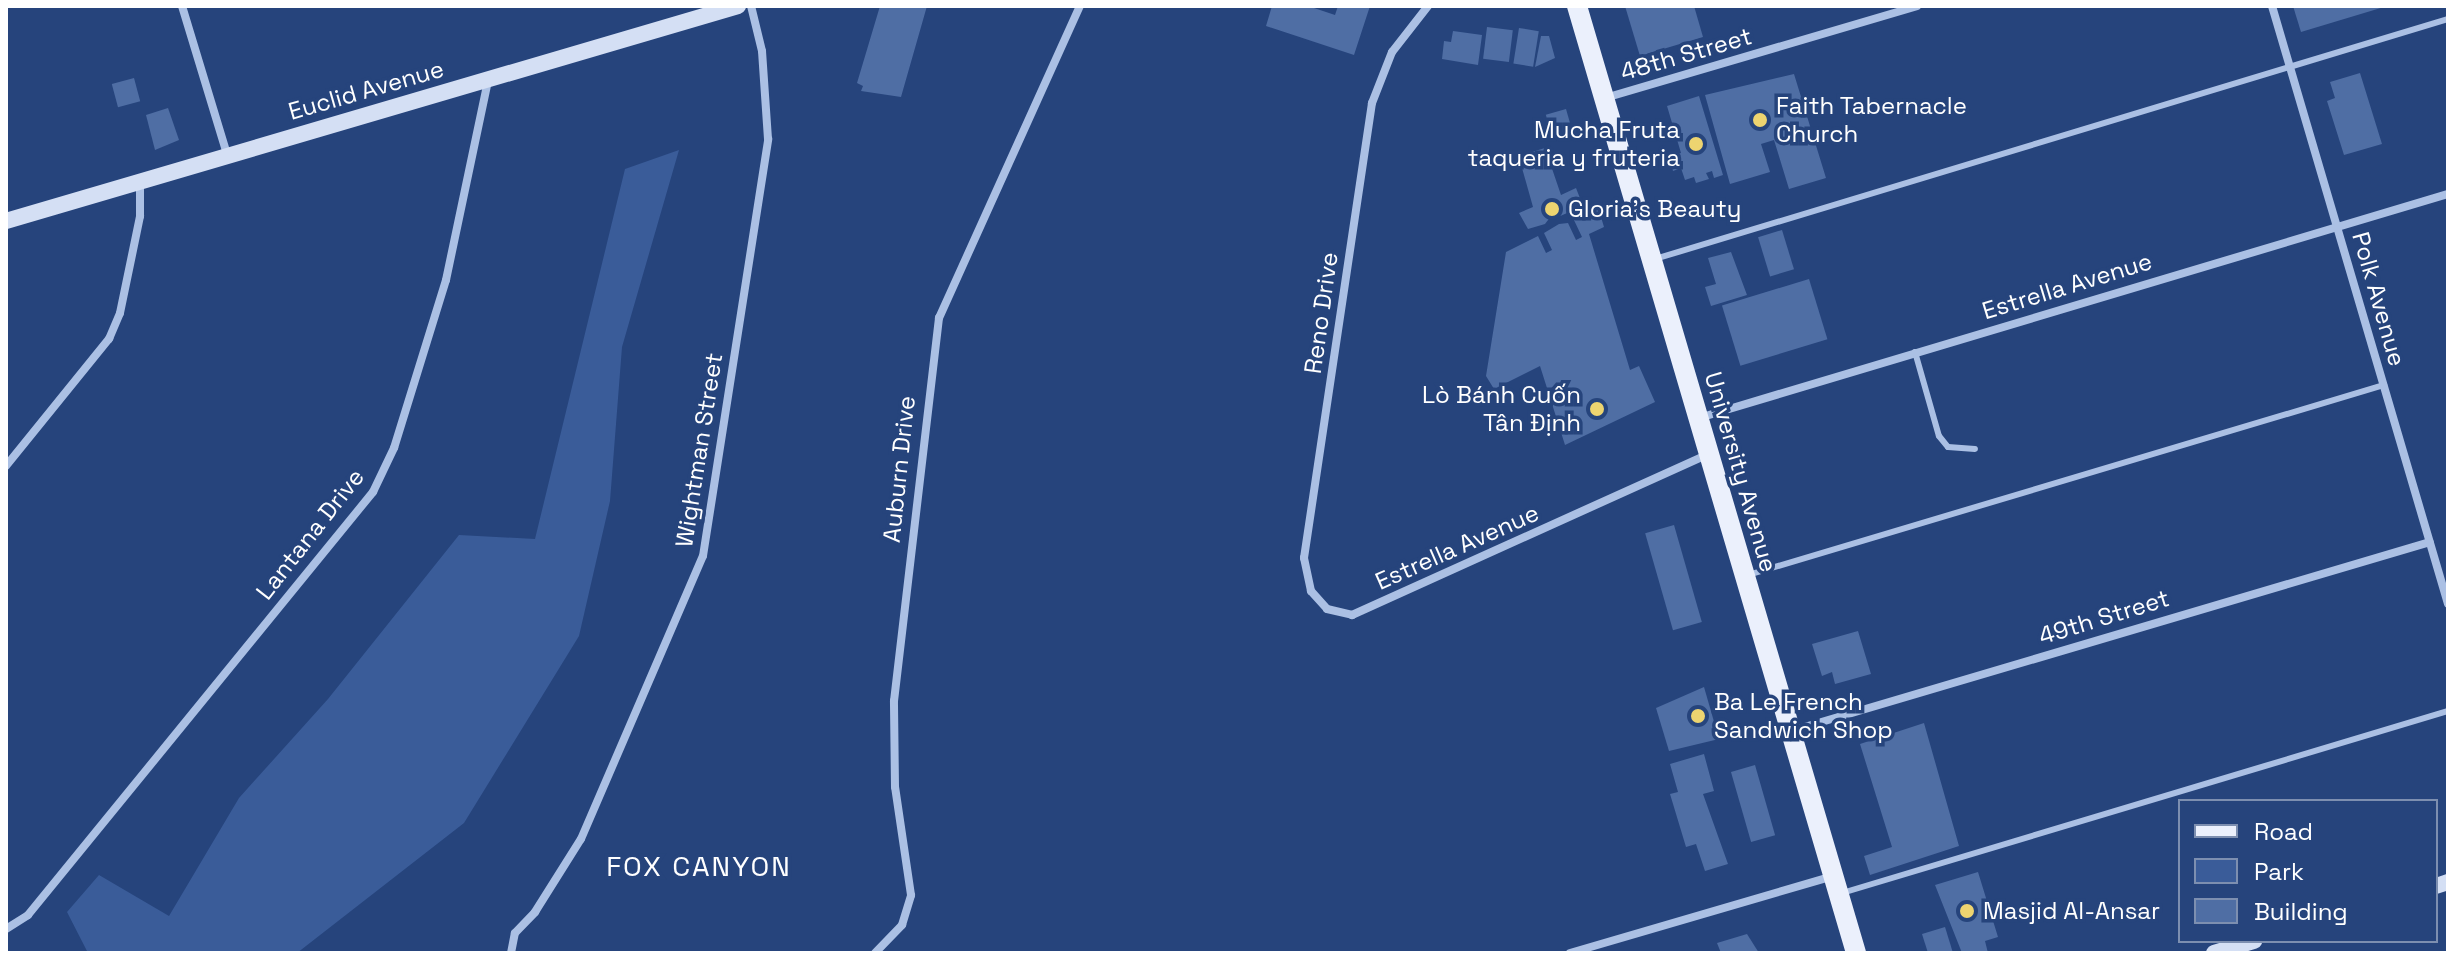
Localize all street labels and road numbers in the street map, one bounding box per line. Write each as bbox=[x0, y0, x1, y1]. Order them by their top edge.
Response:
street label: 48th Street bbox=[1617, 22, 1755, 86]
street label: Euclid Avenue bbox=[285, 54, 447, 126]
street label: Polk Avenue bbox=[2346, 228, 2412, 370]
street label: Estrella Avenue bbox=[1979, 246, 2155, 326]
street label: Reno Drive bbox=[1298, 250, 1344, 376]
street label: Wightman Street bbox=[669, 351, 729, 549]
street label: University Avenue bbox=[1699, 368, 1783, 576]
street label: Auburn Drive bbox=[877, 394, 921, 544]
street label: Lantana Drive bbox=[250, 463, 370, 605]
street label: Estrella Avenue bbox=[1371, 498, 1543, 596]
street label: 49th Street bbox=[2035, 583, 2173, 651]

